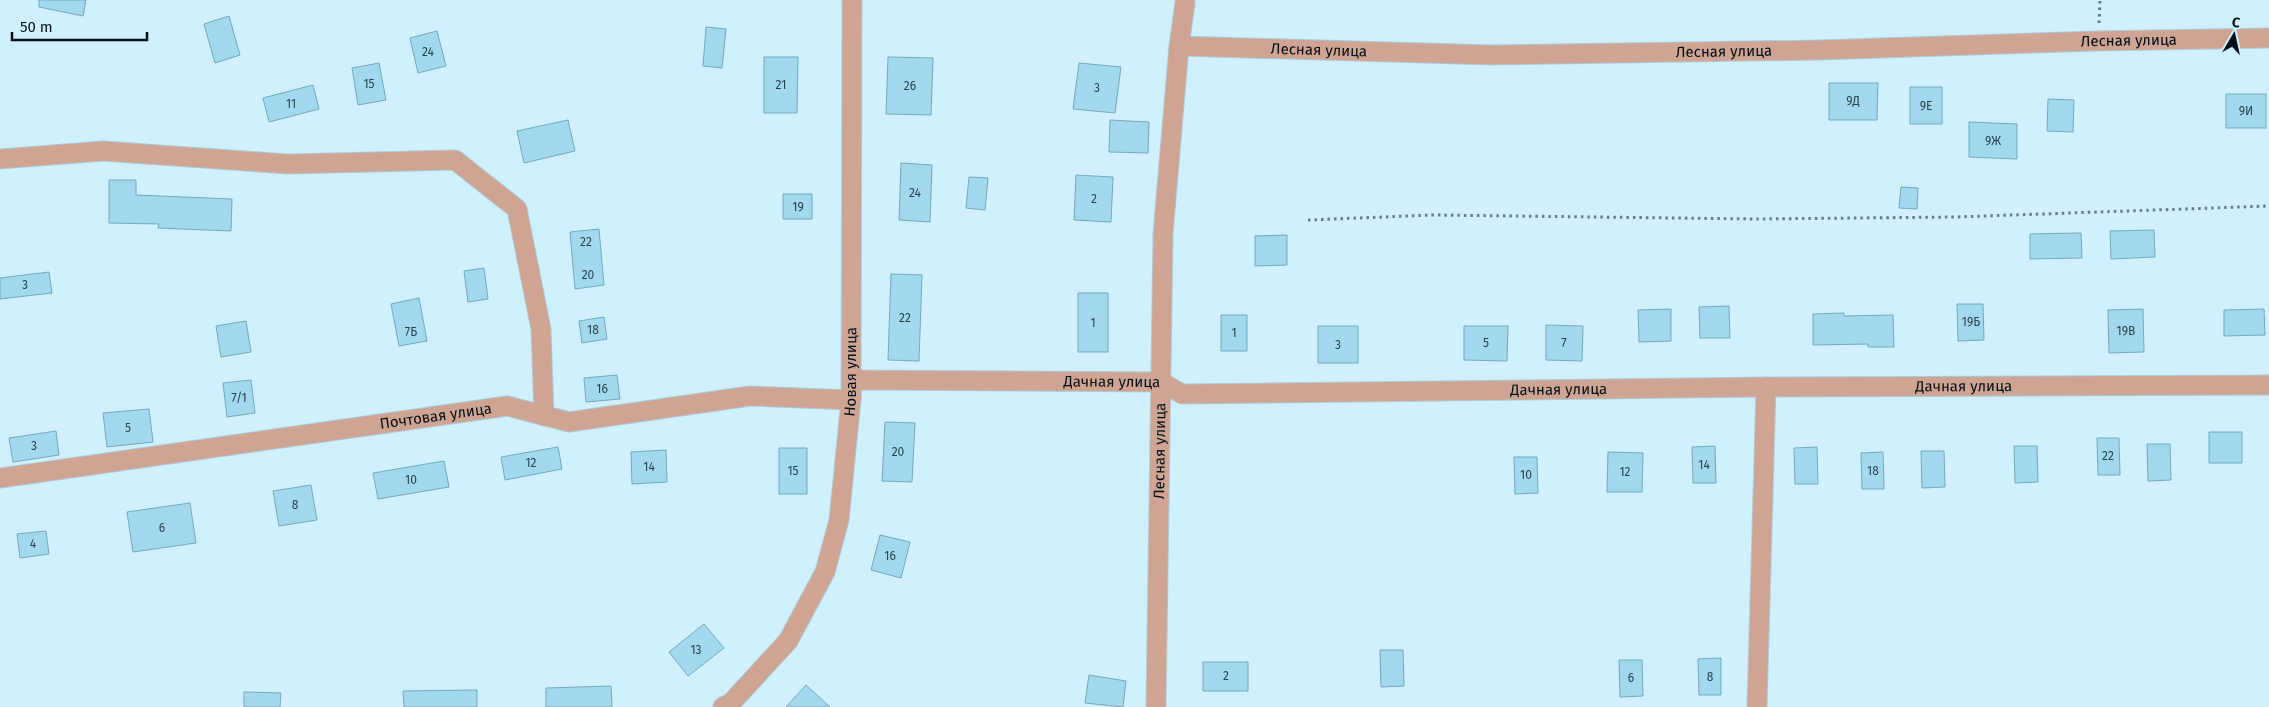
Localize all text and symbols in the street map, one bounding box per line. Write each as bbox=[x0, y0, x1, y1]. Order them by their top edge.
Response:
scale bar bbox=[12, 10, 148, 42]
north arrow bbox=[2209, 10, 2259, 60]
text: С bbox=[2231, 14, 2241, 32]
text: 50 m bbox=[20, 18, 53, 36]
street label: Лесная улица bbox=[2080, 31, 2177, 50]
street label: Лесная улица bbox=[1271, 40, 1367, 60]
street label: Лесная улица bbox=[1676, 42, 1772, 61]
house number: 24 bbox=[422, 45, 435, 59]
house number: 15 bbox=[363, 77, 375, 91]
house number: 21 bbox=[776, 78, 786, 92]
house number: 26 bbox=[904, 79, 916, 93]
house number: 3 bbox=[1094, 81, 1100, 95]
house number: 9Д bbox=[1846, 94, 1860, 108]
house number: 11 bbox=[286, 97, 296, 111]
house number: 9Е bbox=[1920, 99, 1932, 113]
house number: 9И bbox=[2239, 104, 2253, 118]
house number: 9Ж bbox=[1985, 134, 2001, 148]
house number: 24 bbox=[909, 186, 922, 200]
house number: 2 bbox=[1091, 192, 1097, 206]
house number: 19 bbox=[792, 200, 804, 214]
house number: 22 bbox=[580, 235, 592, 249]
house number: 20 bbox=[582, 268, 595, 282]
house number: 3 bbox=[22, 278, 28, 292]
house number: 22 bbox=[899, 311, 911, 325]
house number: 19Б bbox=[1962, 315, 1980, 329]
house number: 1 bbox=[1090, 316, 1096, 330]
house number: 18 bbox=[587, 323, 599, 337]
house number: 19В bbox=[2117, 324, 2135, 338]
house number: 7Б bbox=[405, 325, 417, 339]
house number: 1 bbox=[1231, 326, 1237, 340]
street label: Новая улица bbox=[840, 327, 860, 417]
house number: 5 bbox=[1483, 336, 1489, 350]
house number: 7 bbox=[1561, 336, 1567, 350]
house number: 3 bbox=[1335, 338, 1341, 352]
street label: Дачная улица bbox=[1062, 372, 1160, 391]
street label: Дачная улица bbox=[1914, 377, 2012, 395]
street label: Дачная улица bbox=[1509, 380, 1607, 399]
house number: 16 bbox=[596, 382, 608, 396]
house number: 7/1 bbox=[231, 391, 247, 405]
street label: Почтовая улица bbox=[378, 399, 493, 433]
street label: Лесная улица bbox=[1150, 403, 1170, 499]
house number: 5 bbox=[125, 421, 131, 435]
house number: 3 bbox=[31, 439, 37, 453]
house number: 20 bbox=[892, 445, 905, 459]
house number: 22 bbox=[2102, 449, 2114, 463]
house number: 12 bbox=[525, 456, 537, 470]
house number: 14 bbox=[1698, 458, 1710, 472]
house number: 14 bbox=[643, 460, 655, 474]
house number: 15 bbox=[787, 464, 799, 478]
house number: 18 bbox=[1867, 464, 1879, 478]
house number: 12 bbox=[1619, 465, 1631, 479]
house number: 10 bbox=[1520, 468, 1532, 482]
house number: 10 bbox=[405, 473, 417, 487]
house number: 8 bbox=[292, 498, 299, 512]
house number: 6 bbox=[159, 521, 165, 535]
house number: 4 bbox=[30, 537, 37, 551]
house number: 16 bbox=[884, 549, 896, 563]
house number: 13 bbox=[690, 643, 702, 657]
house number: 2 bbox=[1223, 669, 1229, 683]
house number: 8 bbox=[1707, 670, 1714, 684]
house number: 6 bbox=[1628, 671, 1634, 685]

